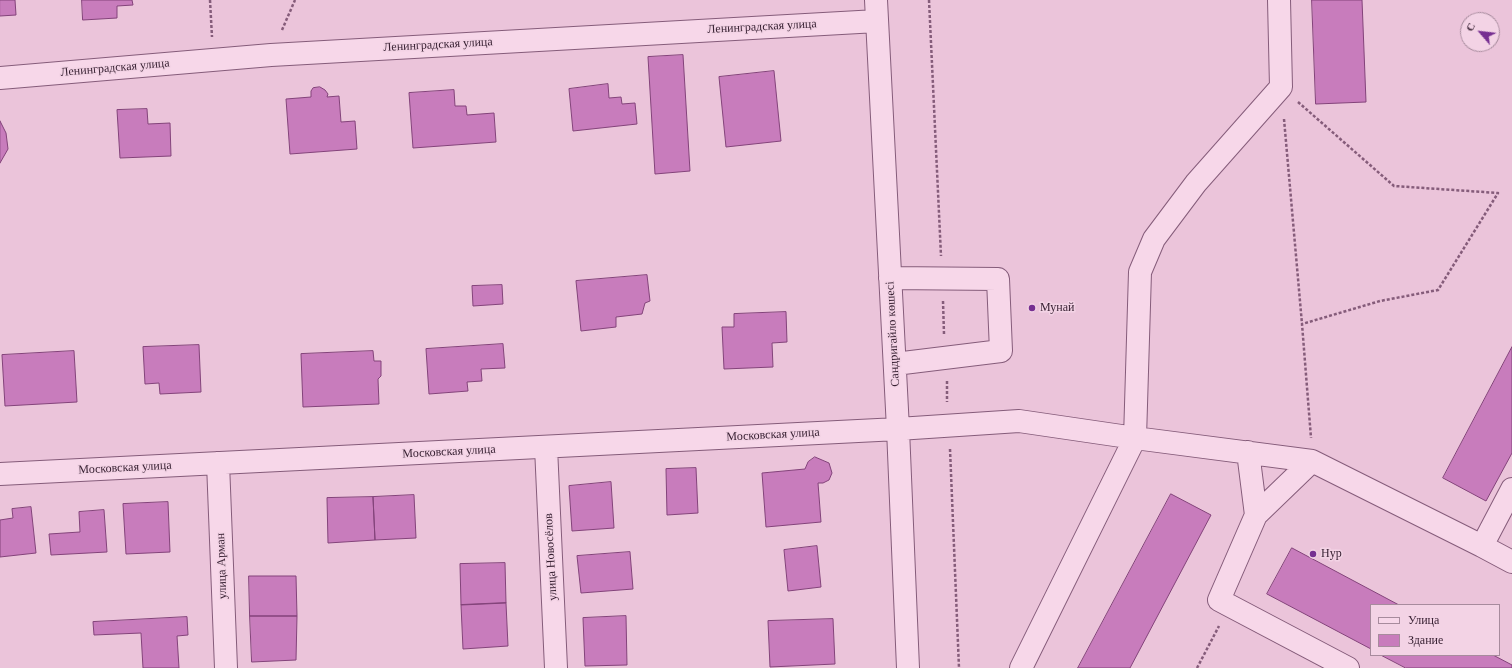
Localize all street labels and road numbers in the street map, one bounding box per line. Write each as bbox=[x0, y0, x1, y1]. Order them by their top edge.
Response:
street label: Ленинградская улица bbox=[707, 17, 817, 37]
street label: Ленинградская улица bbox=[383, 35, 493, 55]
street label: Ленинградская улица bbox=[60, 56, 170, 80]
street label: Сандригайло көшесі bbox=[883, 281, 903, 387]
street label: Московская улица bbox=[726, 425, 820, 445]
street label: Московская улица bbox=[402, 442, 496, 462]
street label: Московская улица bbox=[78, 458, 172, 478]
street label: улица Новосёлов bbox=[542, 513, 560, 601]
street label: улица Арман bbox=[214, 533, 230, 599]

